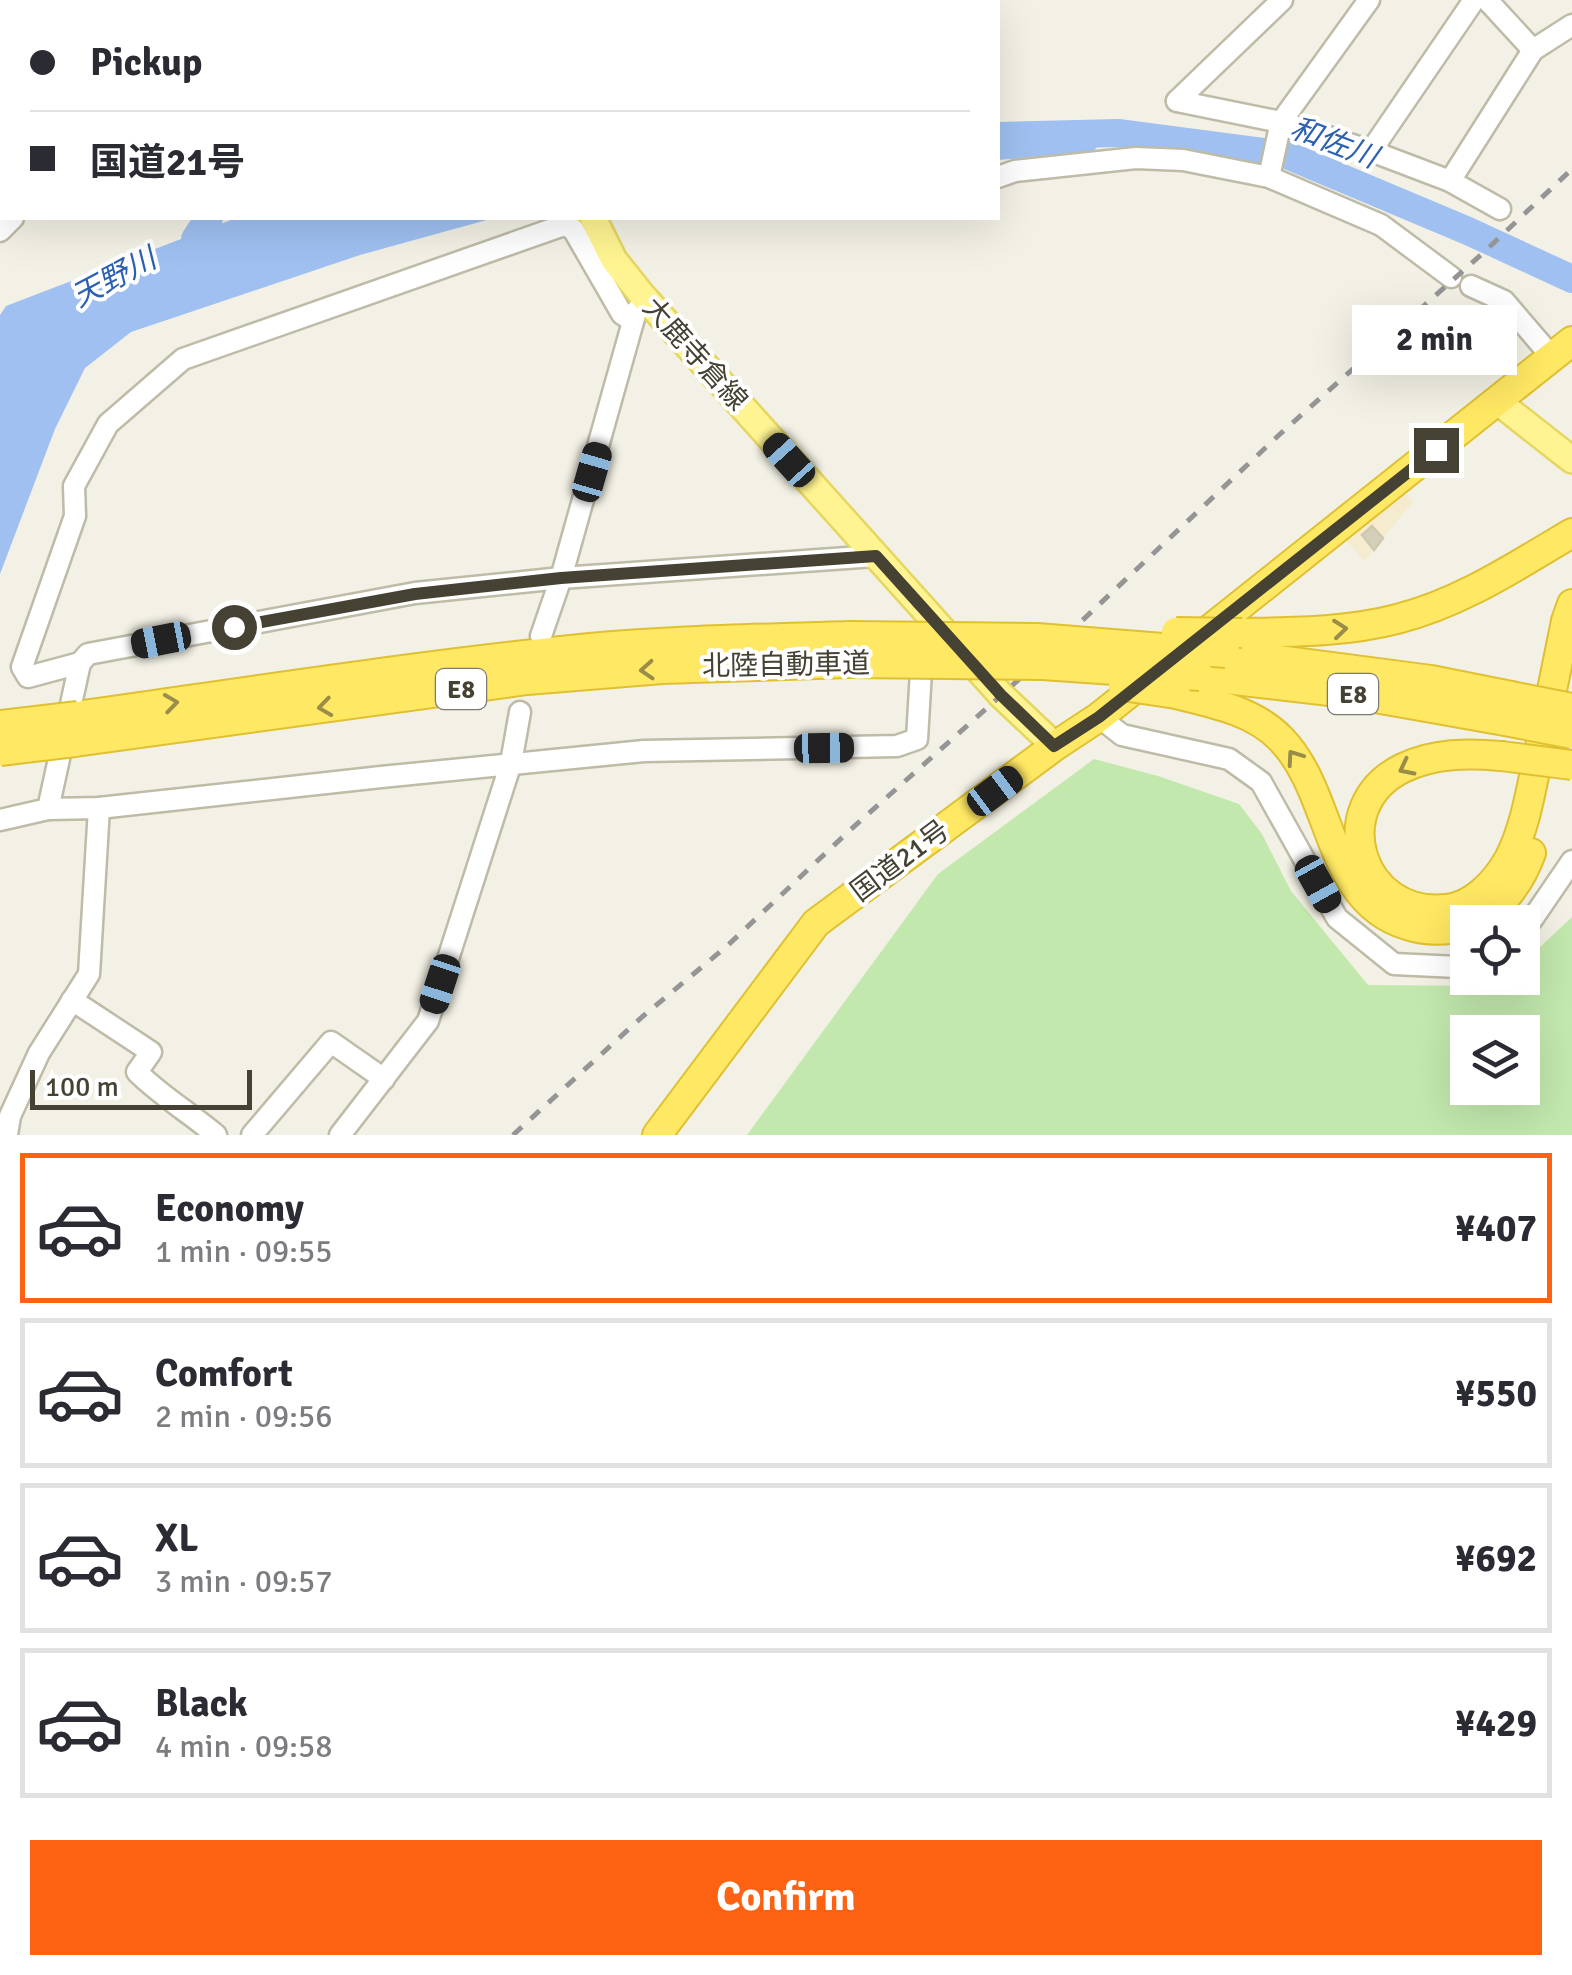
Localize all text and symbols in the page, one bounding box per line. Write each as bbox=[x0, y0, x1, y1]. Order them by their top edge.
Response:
text: Pickup bbox=[90, 39, 202, 86]
water label: 和佐川 bbox=[1285, 110, 1385, 177]
text: 国道21号 bbox=[90, 139, 245, 186]
water label: 天野川 bbox=[66, 239, 165, 315]
street label: 大鹿寺倉線 bbox=[636, 291, 754, 417]
callout: 2 min bbox=[1354, 305, 1518, 375]
text: 2 min bbox=[1396, 320, 1473, 359]
car bbox=[758, 428, 820, 492]
route end bbox=[1414, 428, 1459, 473]
car bbox=[569, 439, 615, 505]
route start bbox=[212, 605, 257, 650]
one-way arrow bbox=[1332, 619, 1348, 640]
car bbox=[129, 620, 193, 660]
street label: 北陸自動車道 bbox=[702, 647, 870, 683]
one-way arrow bbox=[639, 659, 655, 680]
road number: E8 bbox=[436, 669, 486, 709]
road number: E8 bbox=[1328, 674, 1378, 714]
one-way arrow bbox=[163, 694, 180, 715]
one-way arrow bbox=[316, 696, 333, 717]
car bbox=[794, 732, 854, 764]
one-way arrow bbox=[1288, 750, 1306, 768]
one-way arrow bbox=[1398, 756, 1416, 775]
car bbox=[962, 761, 1028, 821]
street label: 国道21号 bbox=[844, 813, 956, 909]
car bbox=[1290, 850, 1346, 918]
map controls bbox=[1450, 905, 1540, 1105]
button: locate bbox=[1450, 905, 1540, 995]
car bbox=[416, 951, 464, 1017]
button: layers bbox=[1450, 1015, 1540, 1105]
scale bar bbox=[30, 1065, 252, 1110]
text: 100 m bbox=[45, 1070, 119, 1104]
icon: car bbox=[35, 1183, 125, 1273]
text: Economy bbox=[155, 1185, 304, 1232]
text: ¥407 bbox=[1455, 1205, 1537, 1252]
text: 1 min · 09:55 bbox=[155, 1232, 333, 1271]
icon: car bbox=[35, 1348, 125, 1438]
text: Comfort bbox=[155, 1350, 293, 1397]
text: ¥550 bbox=[1455, 1370, 1537, 1417]
text: 2 min · 09:56 bbox=[155, 1397, 333, 1436]
icon: car bbox=[35, 1513, 125, 1603]
text: XL bbox=[155, 1515, 198, 1562]
text: ¥692 bbox=[1455, 1535, 1537, 1582]
text: 3 min · 09:57 bbox=[155, 1562, 333, 1601]
icon: car bbox=[35, 1678, 125, 1768]
text: Black bbox=[155, 1680, 248, 1727]
text: ¥429 bbox=[1455, 1700, 1537, 1747]
text: 4 min · 09:58 bbox=[155, 1727, 333, 1766]
button: Confirm bbox=[30, 1840, 1542, 1955]

